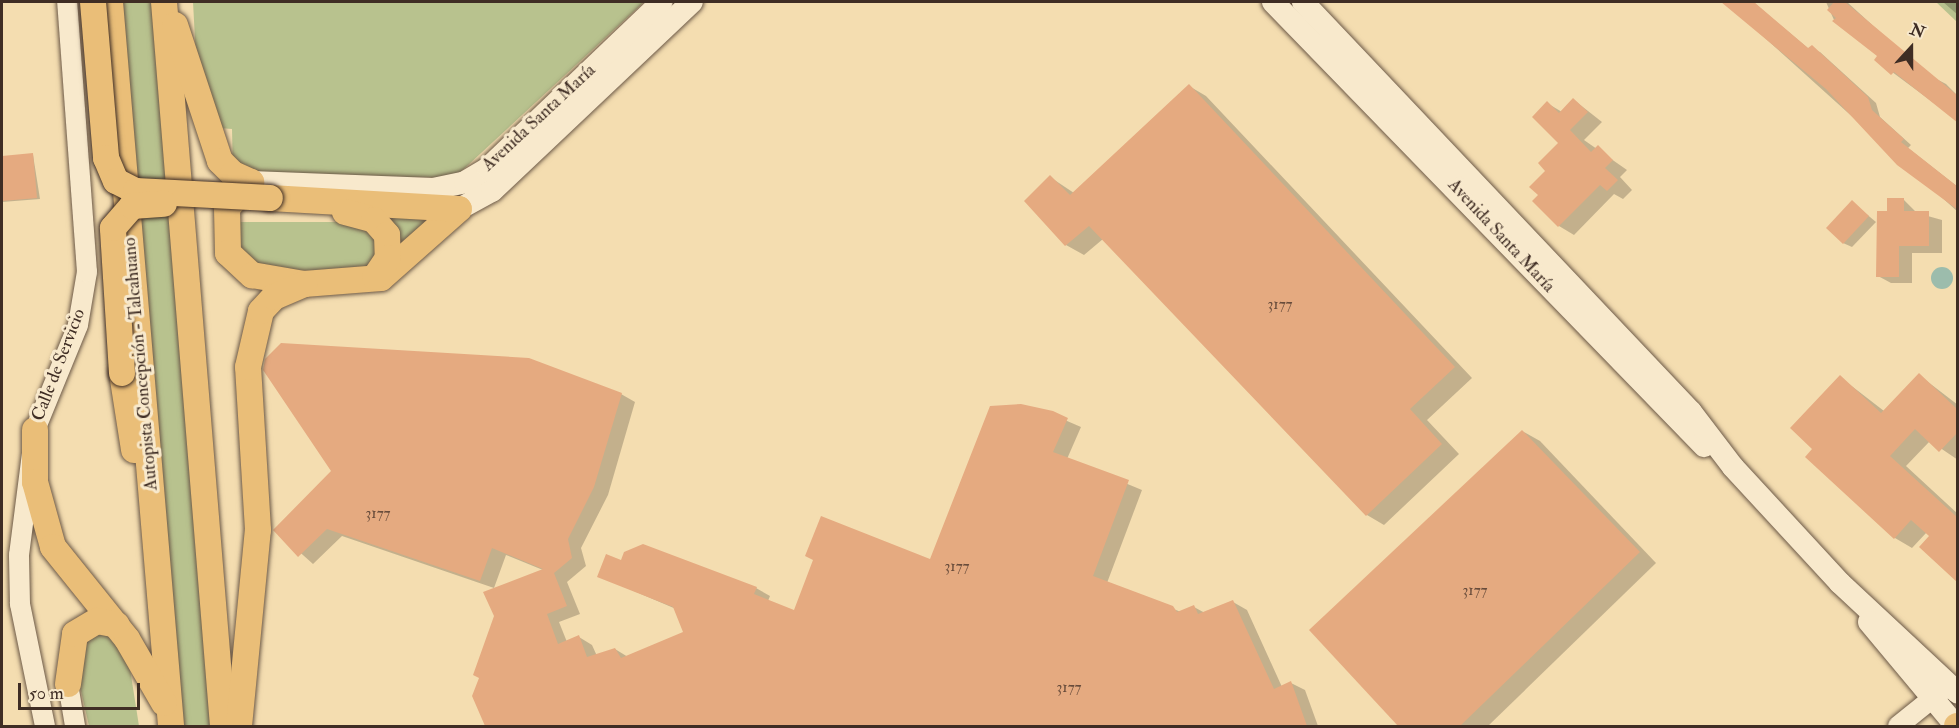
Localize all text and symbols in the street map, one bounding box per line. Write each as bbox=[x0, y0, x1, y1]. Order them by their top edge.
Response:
north arrow bbox=[1881, 18, 1941, 78]
text: N bbox=[1907, 19, 1928, 43]
street label: Avenida Santa María bbox=[478, 60, 600, 176]
street label: Avenida Santa María bbox=[1443, 175, 1559, 297]
street label: Autopista Concepción - Talcahuano bbox=[119, 237, 163, 491]
house number: 3177 bbox=[1268, 296, 1292, 314]
street label: Calle de Servicio bbox=[28, 306, 90, 424]
house number: 3177 bbox=[366, 505, 390, 523]
house number: 3177 bbox=[945, 558, 969, 576]
house number: 3177 bbox=[1463, 582, 1487, 600]
scale bar bbox=[21, 671, 142, 709]
house number: 3177 bbox=[1057, 679, 1081, 697]
text: 50 m bbox=[29, 682, 64, 705]

